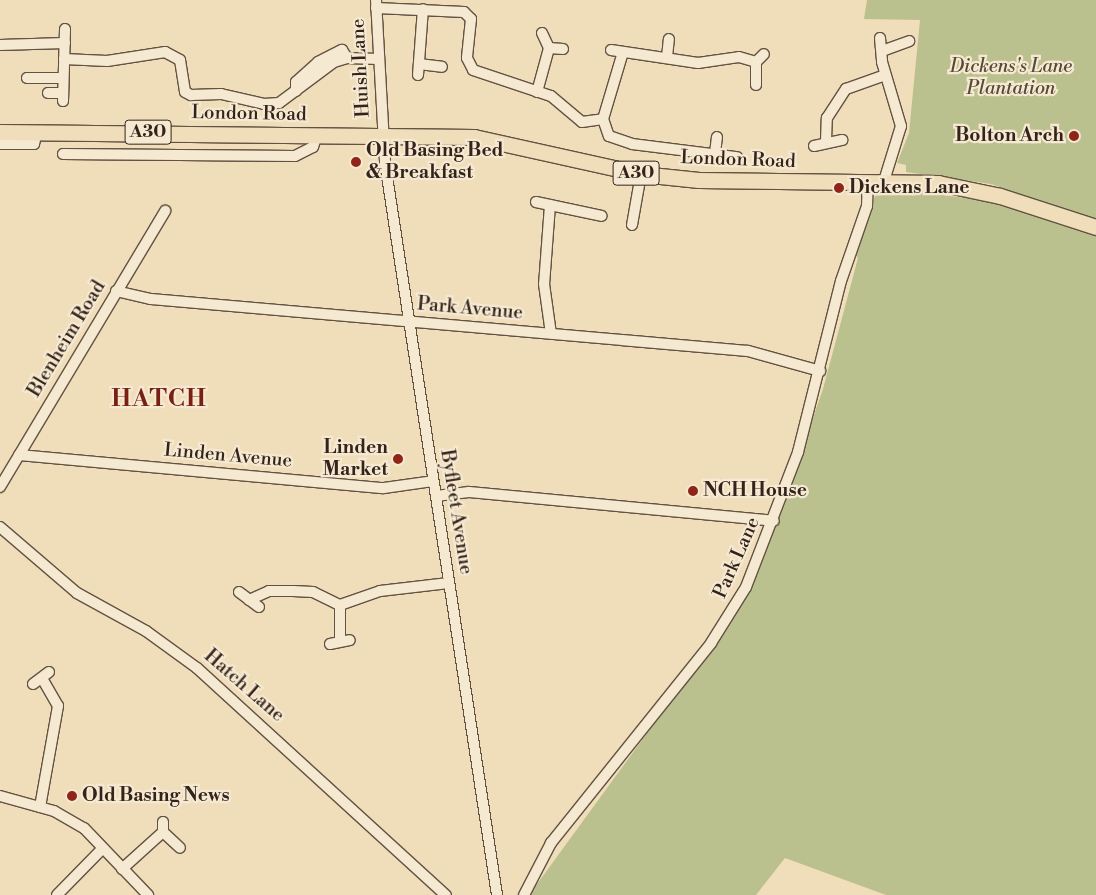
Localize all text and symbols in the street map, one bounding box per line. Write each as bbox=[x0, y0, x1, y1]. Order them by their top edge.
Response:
street label: Huish Lane bbox=[347, 18, 375, 118]
park label: Dickens's Lane Plantation bbox=[950, 56, 1072, 100]
street label: London Road bbox=[191, 102, 307, 126]
road number: A30 bbox=[124, 116, 172, 148]
place label: Bolton Arch bbox=[955, 125, 1064, 147]
marker: Bolton Arch bbox=[1068, 130, 1080, 142]
place label: Old Basing Bed & Breakfast bbox=[366, 140, 504, 184]
street label: London Road bbox=[680, 147, 796, 173]
marker: Old Basing Bed & Breakfast bbox=[350, 156, 362, 168]
road number: A30 bbox=[612, 158, 660, 188]
place label: Dickens Lane bbox=[849, 177, 970, 199]
marker: Dickens Lane bbox=[833, 182, 845, 194]
street label: Blenheim Road bbox=[23, 277, 111, 401]
street label: Park Avenue bbox=[416, 293, 524, 325]
district label: HATCH bbox=[111, 386, 207, 414]
place label: Linden Market bbox=[323, 437, 388, 481]
street label: Linden Avenue bbox=[163, 439, 293, 473]
street label: Byfleet Avenue bbox=[435, 448, 477, 576]
marker: Linden Market bbox=[392, 453, 404, 465]
place label: NCH House bbox=[703, 480, 807, 502]
marker: NCH House bbox=[687, 485, 699, 497]
street label: Park Lane bbox=[709, 514, 765, 602]
street label: Hatch Lane bbox=[199, 645, 289, 727]
place label: Old Basing News bbox=[82, 785, 230, 807]
marker: Old Basing News bbox=[66, 790, 78, 802]

